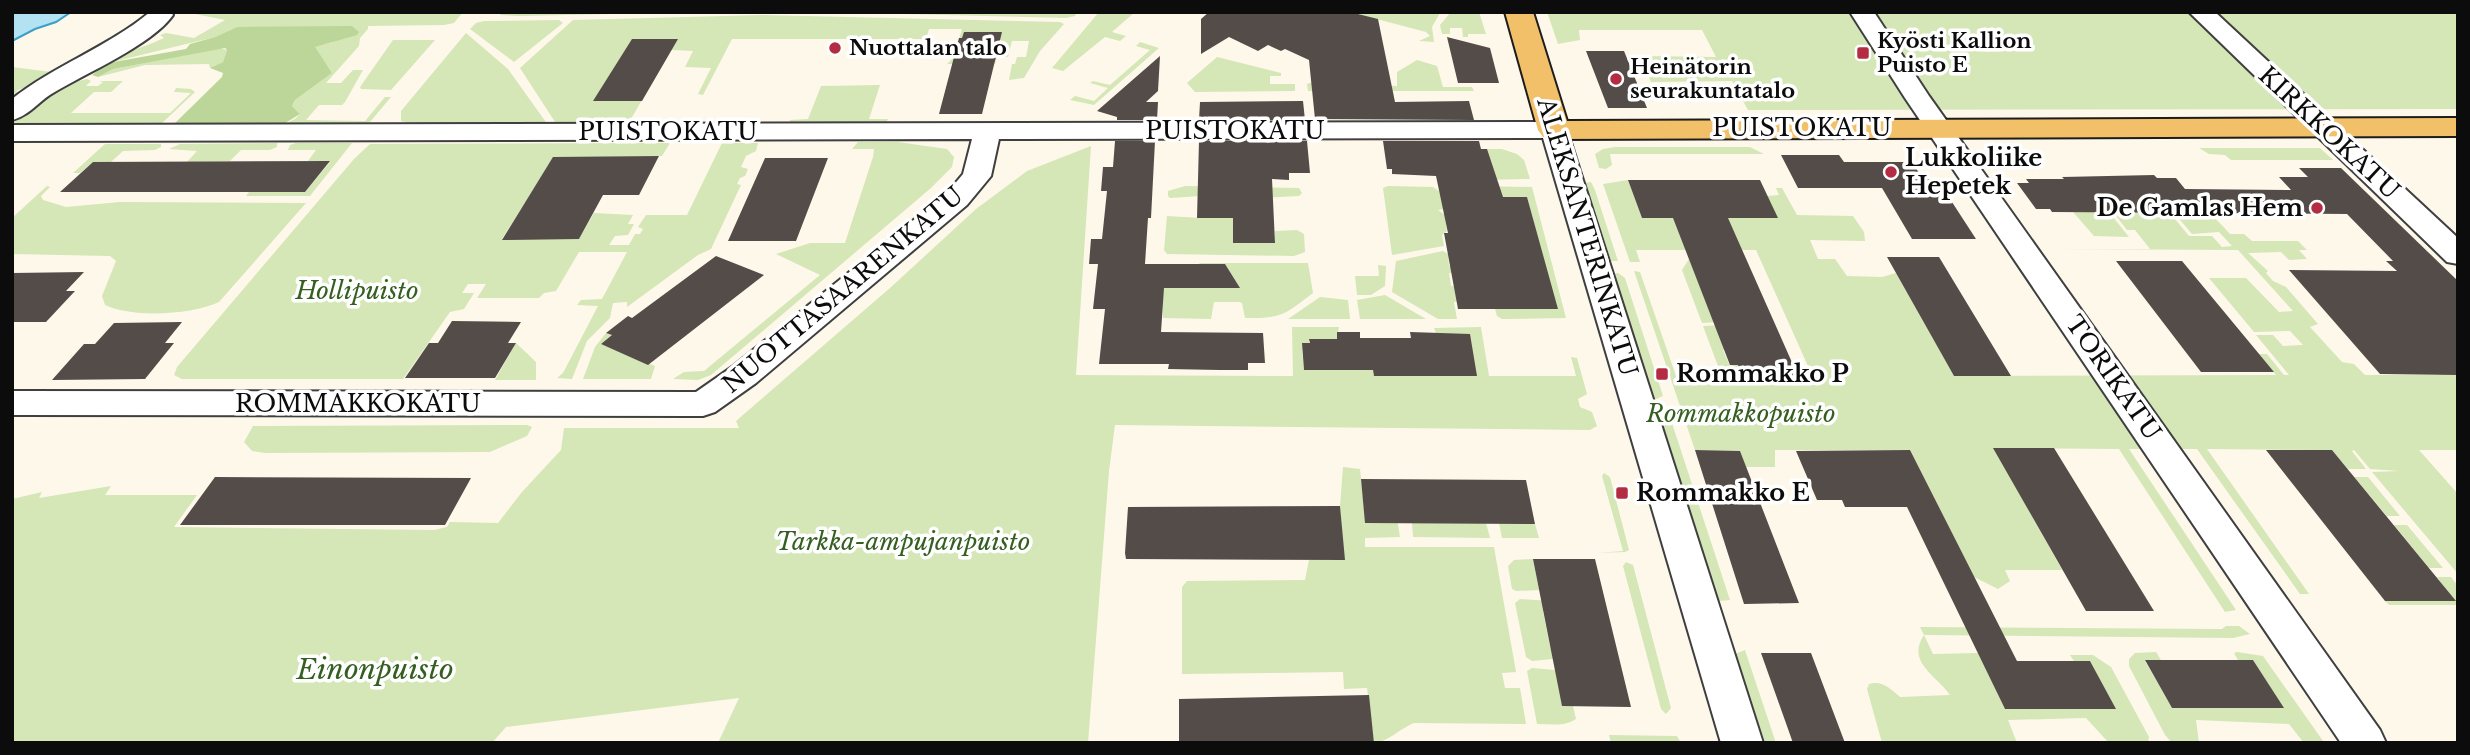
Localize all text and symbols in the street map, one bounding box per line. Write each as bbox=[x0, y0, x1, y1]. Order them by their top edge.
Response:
place label: Kyösti Kallion Puisto E bbox=[1877, 28, 2032, 78]
place label: Nuottalan talo bbox=[849, 35, 1007, 61]
marker: Nuottalan talo bbox=[827, 40, 843, 56]
marker: Kyösti Kallion Puisto E bbox=[1855, 45, 1871, 61]
place label: Heinätorin seurakuntatalo bbox=[1630, 54, 1795, 104]
street label: KIRKKOKATU bbox=[2253, 60, 2406, 205]
marker: Heinätorin seurakuntatalo bbox=[1608, 71, 1624, 87]
street label: ALEKSANTERINKATU bbox=[1531, 93, 1644, 380]
street label: PUISTOKATU bbox=[1712, 113, 1892, 142]
street label: PUISTOKATU bbox=[1145, 116, 1325, 145]
street label: PUISTOKATU bbox=[578, 117, 758, 146]
place label: Lukkoliike Hepetek bbox=[1905, 143, 2042, 200]
marker: Lukkoliike Hepetek bbox=[1883, 164, 1899, 180]
street label: NUOTTASAARENKATU bbox=[716, 180, 969, 399]
place label: De Gamlas Hem bbox=[2097, 193, 2303, 222]
marker: De Gamlas Hem bbox=[2309, 200, 2325, 216]
park label: Hollipuisto bbox=[294, 276, 419, 305]
street label: TORIKATU bbox=[2060, 310, 2167, 446]
place label: Rommakko P bbox=[1676, 359, 1849, 388]
marker: Rommakko P bbox=[1654, 366, 1670, 382]
street label: ROMMAKKOKATU bbox=[235, 389, 481, 418]
park label: Rommakkopuisto bbox=[1645, 399, 1836, 428]
place label: Rommakko E bbox=[1636, 478, 1810, 507]
marker: Rommakko E bbox=[1614, 485, 1630, 501]
park label: Tarkka-ampujanpuisto bbox=[776, 527, 1030, 556]
park label: Einonpuisto bbox=[295, 652, 454, 687]

